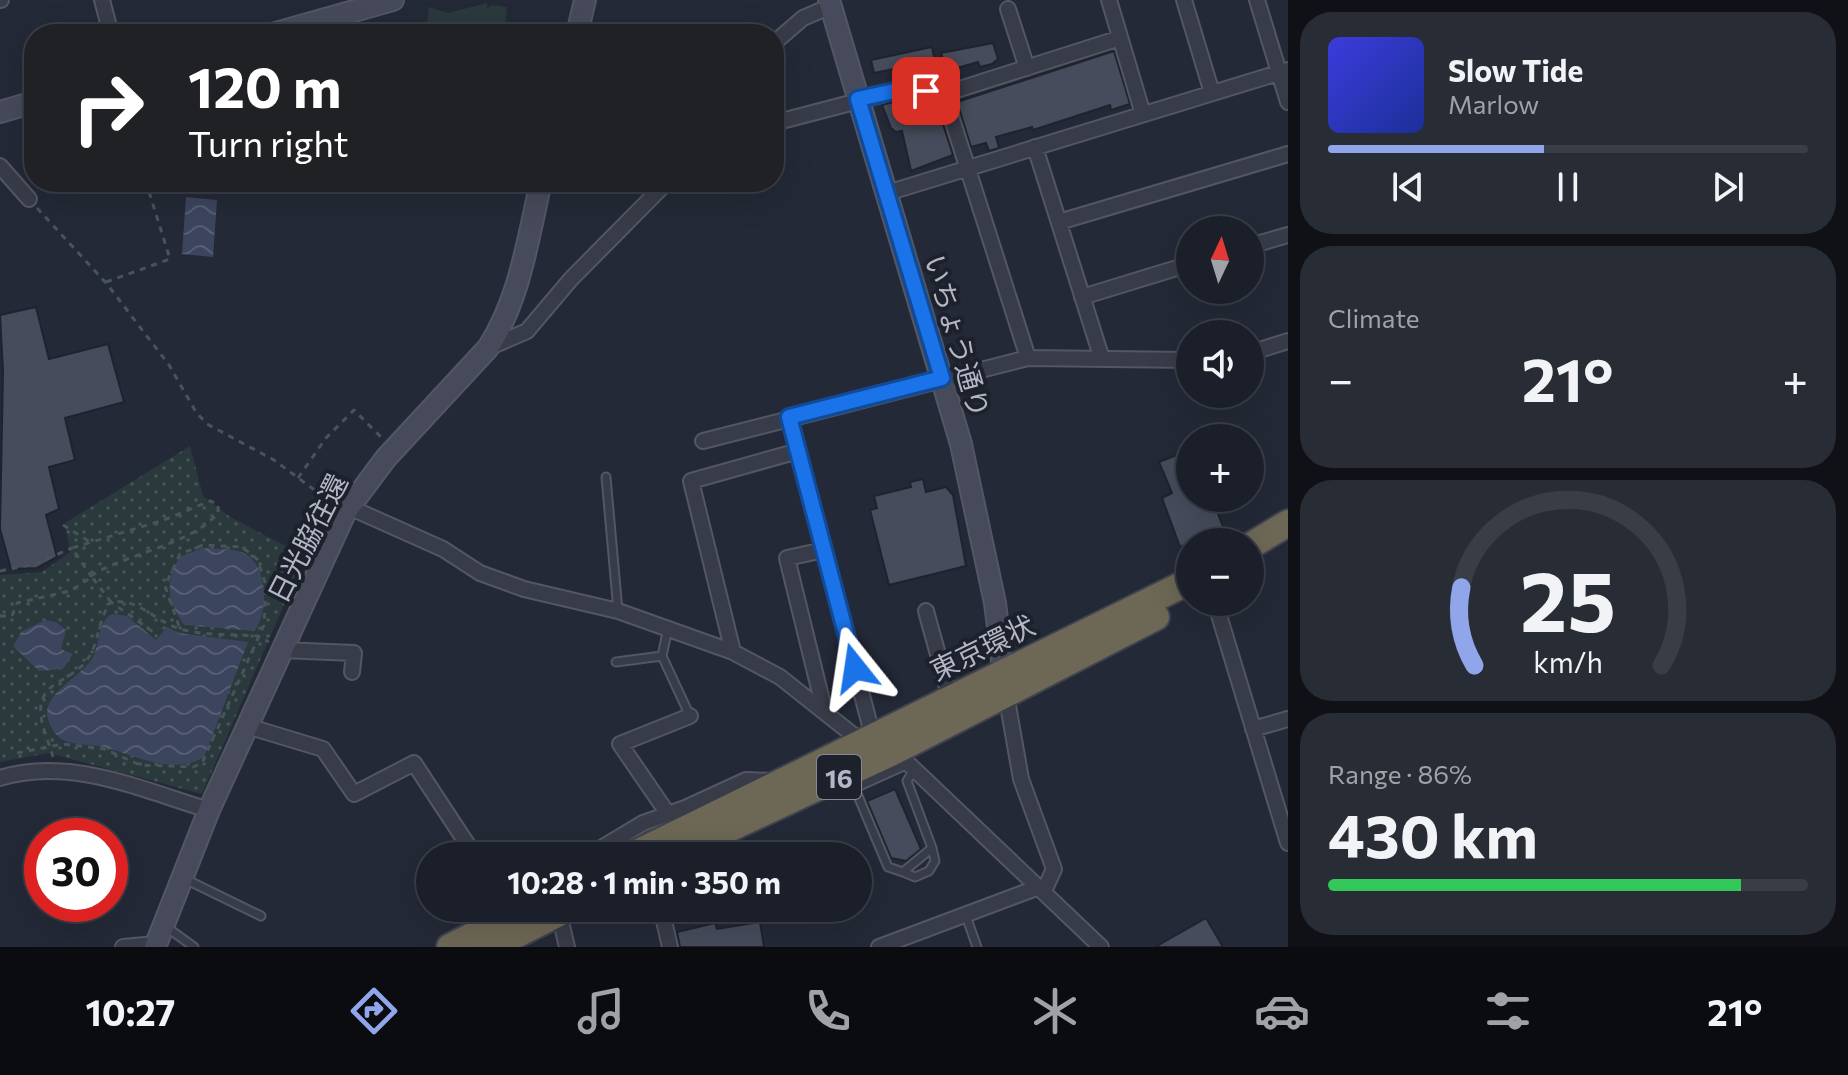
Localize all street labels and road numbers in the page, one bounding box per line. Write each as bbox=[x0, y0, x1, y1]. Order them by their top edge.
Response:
street label: いちょう通り bbox=[919, 251, 997, 421]
street label: 日光脇往還 bbox=[260, 468, 354, 608]
street label: 東京環状 bbox=[924, 607, 1040, 687]
road number: 16 bbox=[817, 755, 861, 799]

